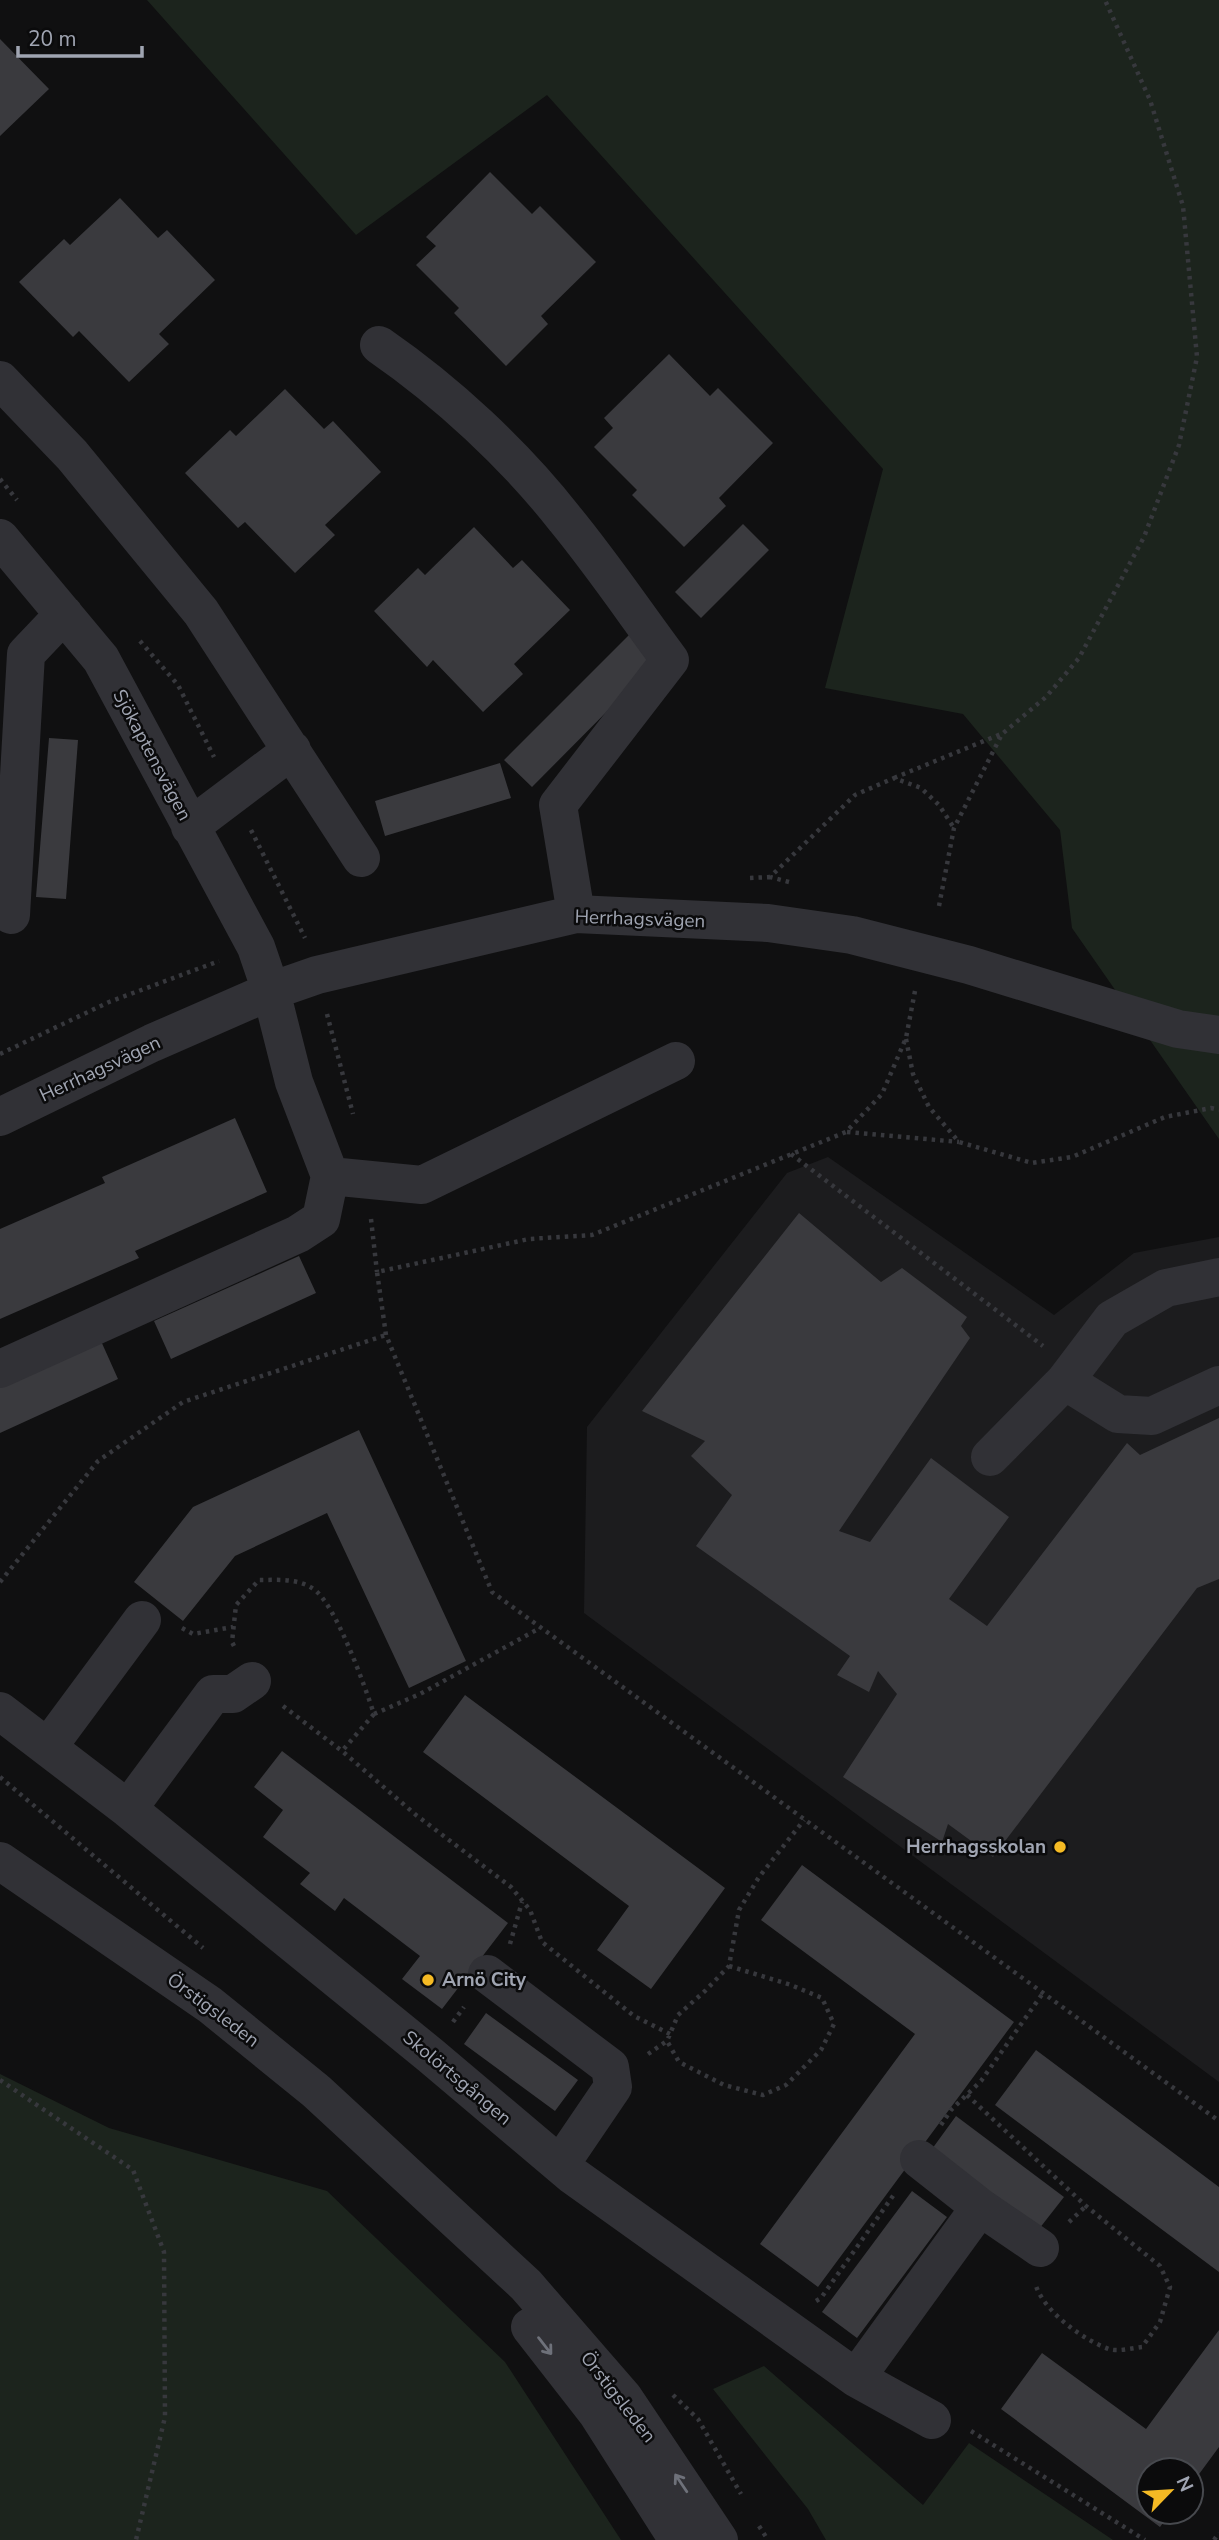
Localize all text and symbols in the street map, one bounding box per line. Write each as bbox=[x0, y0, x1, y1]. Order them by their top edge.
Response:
scale bar bbox=[18, 14, 142, 58]
text: 20 m bbox=[28, 25, 77, 53]
street label: Sjökaptensvägen bbox=[106, 685, 198, 825]
street label: Herrhagsvägen bbox=[574, 904, 706, 934]
street label: Herrhagsvägen bbox=[35, 1030, 165, 1108]
place label: Herrhagsskolan bbox=[906, 1834, 1046, 1860]
marker: Herrhagsskolan bbox=[1052, 1839, 1068, 1855]
street label: Örstigsleden bbox=[162, 1967, 264, 2053]
place label: Arnö City bbox=[442, 1967, 527, 1993]
marker: Arnö City bbox=[420, 1972, 436, 1988]
street label: Skolörtsgången bbox=[397, 2025, 517, 2131]
one-way arrow bbox=[538, 2337, 553, 2355]
street label: Örstigsleden bbox=[574, 2346, 662, 2448]
north arrow bbox=[1135, 2456, 1205, 2526]
text: N bbox=[1170, 2472, 1199, 2496]
one-way arrow bbox=[674, 2474, 688, 2494]

